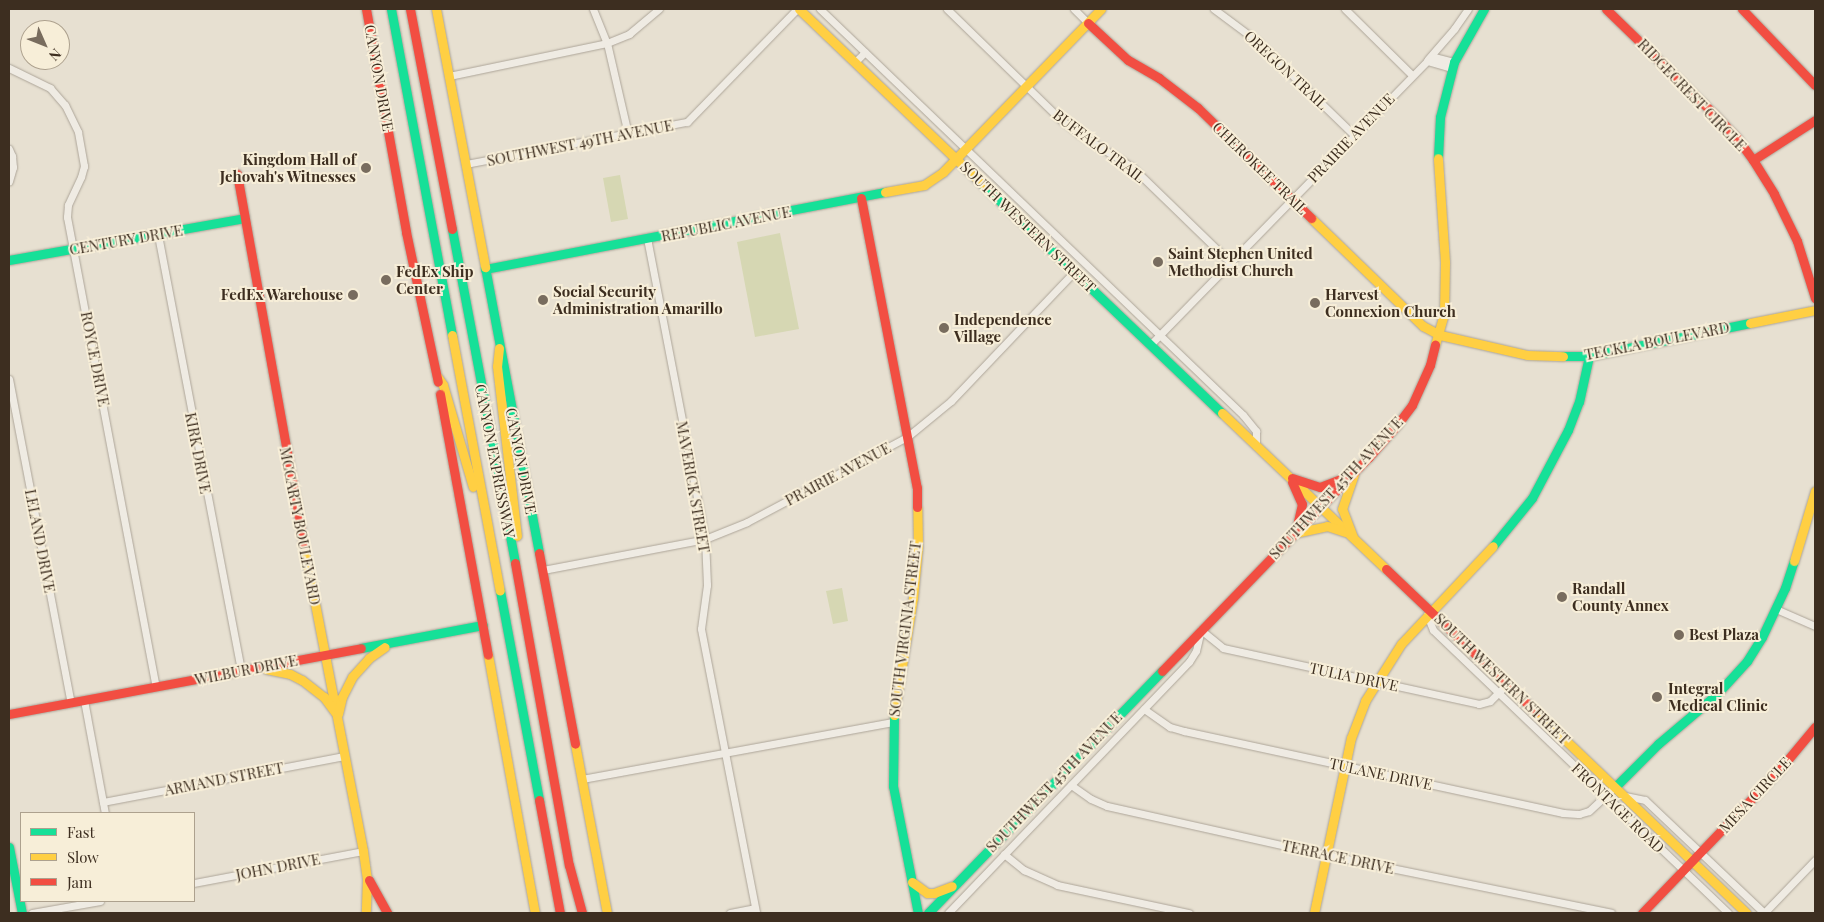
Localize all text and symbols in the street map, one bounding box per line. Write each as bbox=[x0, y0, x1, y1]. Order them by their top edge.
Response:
north arrow bbox=[20, 20, 70, 70]
street label: CANYON DRIVE bbox=[361, 23, 397, 133]
street label: OREGON TRAIL bbox=[1240, 27, 1332, 113]
street label: RIDGECREST CIRCLE bbox=[1634, 35, 1750, 155]
text: N bbox=[45, 45, 66, 65]
street label: PRAIRIE AVENUE bbox=[1304, 89, 1398, 187]
street label: BUFFALO TRAIL bbox=[1049, 105, 1149, 187]
street label: SOUTHWEST 49TH AVENUE bbox=[485, 116, 675, 170]
street label: CHEROKEE TRAIL bbox=[1209, 118, 1311, 218]
place label: Kingdom Hall of Jehovah's Witnesses bbox=[219, 150, 356, 185]
street label: SOUTH WESTERN STREET bbox=[956, 157, 1100, 297]
marker: Kingdom Hall of Jehovah's Witnesses bbox=[360, 162, 372, 174]
street label: REPUBLIC AVENUE bbox=[659, 203, 793, 245]
street label: CENTURY DRIVE bbox=[68, 221, 184, 259]
place label: Saint Stephen United Methodist Church bbox=[1168, 244, 1313, 279]
marker: Saint Stephen United Methodist Church bbox=[1152, 256, 1164, 268]
place label: FedEx Ship Center bbox=[396, 262, 474, 297]
marker: FedEx Ship Center bbox=[380, 274, 392, 286]
place label: Social Security Administration Amarillo bbox=[553, 282, 723, 317]
place label: Harvest Connexion Church bbox=[1325, 285, 1456, 320]
place label: FedEx Warehouse bbox=[220, 286, 343, 304]
marker: FedEx Warehouse bbox=[347, 289, 359, 301]
marker: Social Security Administration Amarillo bbox=[537, 294, 549, 306]
marker: Harvest Connexion Church bbox=[1309, 297, 1321, 309]
street label: ROYCE DRIVE bbox=[77, 310, 113, 408]
place label: Independence Village bbox=[954, 310, 1052, 345]
street label: TECKLA BOULEVARD bbox=[1583, 318, 1731, 364]
marker: Independence Village bbox=[938, 322, 950, 334]
street label: CANYON EXPRESSWAY bbox=[471, 382, 519, 540]
street label: CANYON DRIVE bbox=[502, 406, 540, 516]
street label: KIRK DRIVE bbox=[181, 411, 215, 495]
street label: SOUTHWEST 45TH AVENUE bbox=[1265, 413, 1407, 563]
street label: MAVERICK STREET bbox=[673, 420, 713, 554]
street label: PRAIRIE AVENUE bbox=[782, 438, 894, 510]
street label: MCCARTY BOULEVARD bbox=[276, 445, 324, 607]
street label: LELAND DRIVE bbox=[21, 488, 59, 594]
street label: SOUTH VIRGINIA STREET bbox=[885, 540, 925, 718]
place label: Randall County Annex bbox=[1572, 579, 1670, 614]
marker: Randall County Annex bbox=[1556, 591, 1568, 603]
street label: SOUTH WESTERN STREET bbox=[1430, 609, 1574, 749]
place label: Best Plaza bbox=[1689, 626, 1759, 644]
marker: Best Plaza bbox=[1673, 629, 1685, 641]
street label: WILBUR DRIVE bbox=[193, 651, 299, 689]
street label: TULIA DRIVE bbox=[1308, 659, 1400, 695]
place label: Integral Medical Clinic bbox=[1668, 679, 1768, 714]
marker: Integral Medical Clinic bbox=[1650, 690, 1664, 704]
street label: SOUTHWEST 45TH AVENUE bbox=[982, 708, 1126, 856]
street label: MESA CIRCLE bbox=[1715, 753, 1795, 837]
street label: TULANE DRIVE bbox=[1328, 754, 1434, 794]
street label: ARMAND STREET bbox=[163, 759, 285, 799]
street label: FRONTAGE ROAD bbox=[1568, 759, 1668, 857]
legend bbox=[20, 812, 195, 902]
text: Fast bbox=[67, 822, 95, 842]
street label: TERRACE DRIVE bbox=[1280, 836, 1396, 878]
text: Slow bbox=[67, 847, 99, 867]
street label: JOHN DRIVE bbox=[234, 850, 322, 884]
text: Jam bbox=[67, 872, 92, 892]

